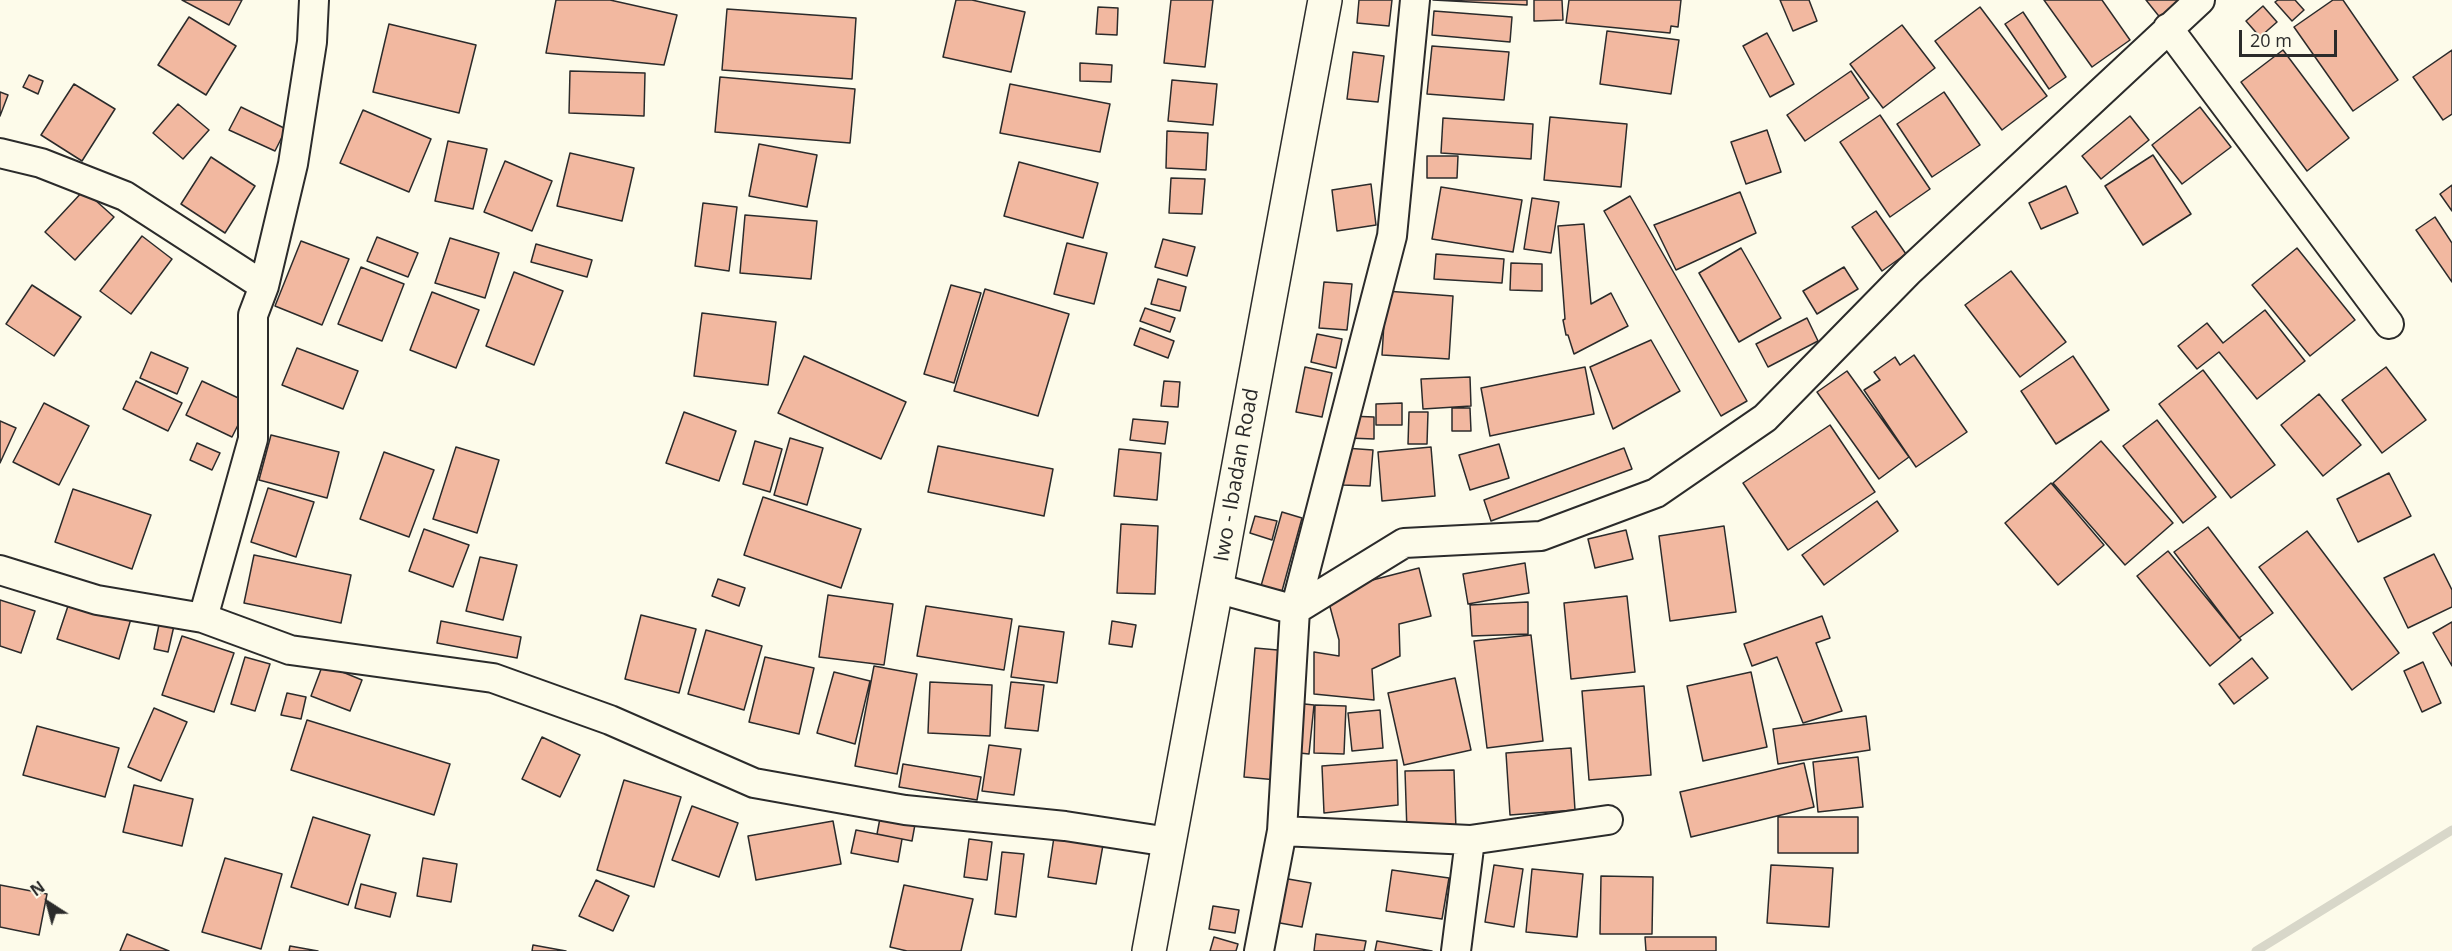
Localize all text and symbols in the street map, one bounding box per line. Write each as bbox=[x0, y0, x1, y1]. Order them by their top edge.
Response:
scale bar bbox=[2242, 18, 2340, 56]
text: 20 m bbox=[2250, 28, 2292, 52]
street label: Iwo - Ibadan Road bbox=[1209, 386, 1265, 564]
north arrow bbox=[18, 873, 78, 933]
text: N bbox=[26, 876, 49, 901]

